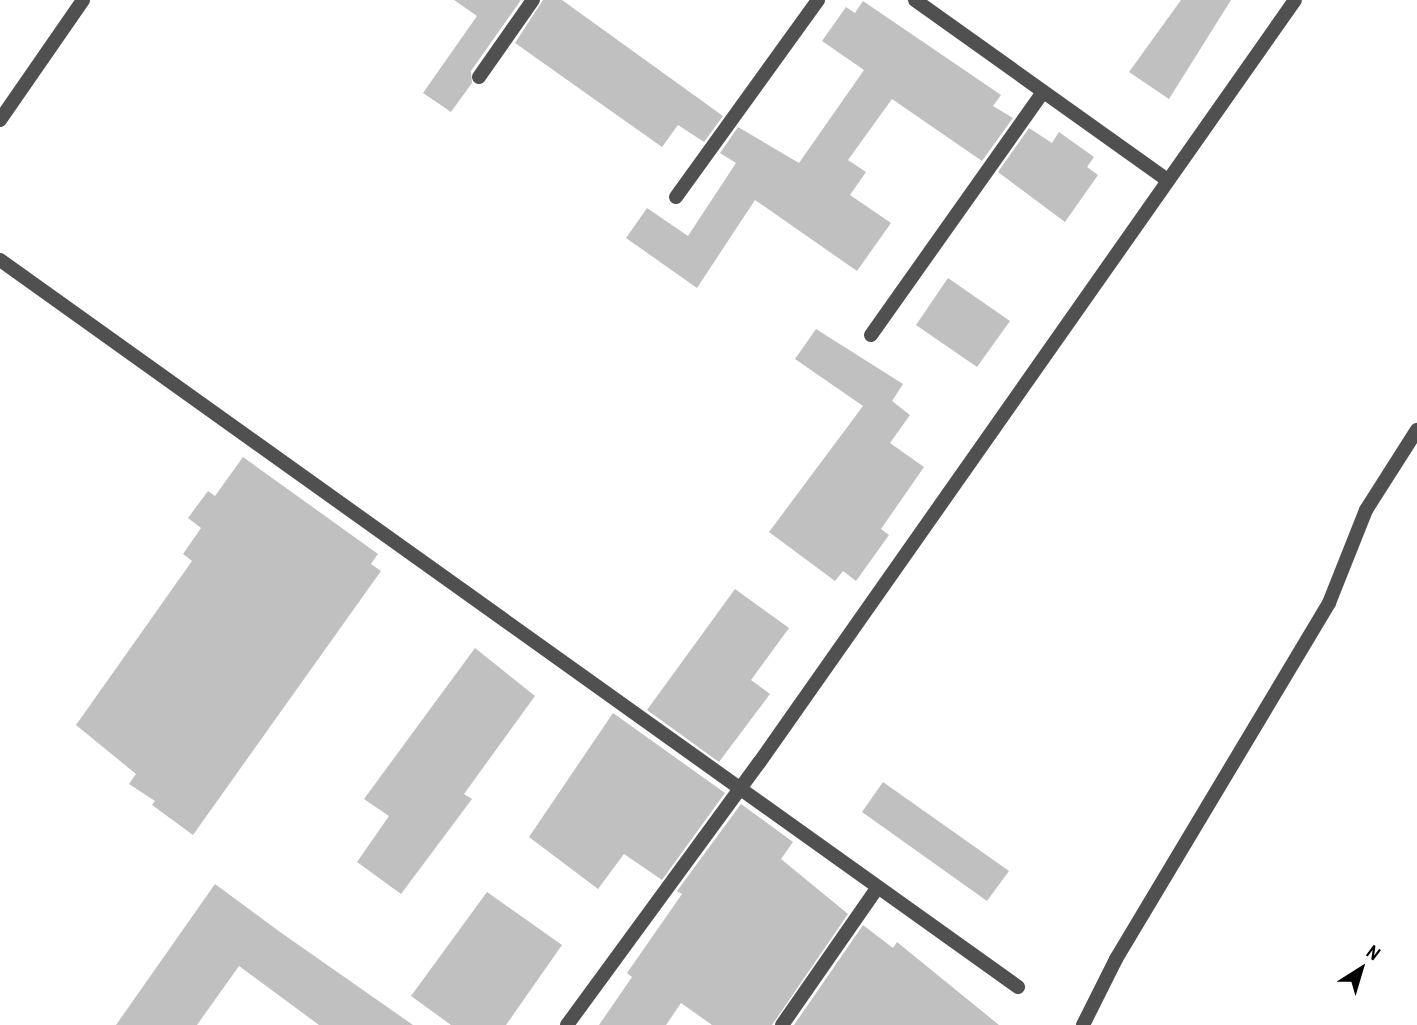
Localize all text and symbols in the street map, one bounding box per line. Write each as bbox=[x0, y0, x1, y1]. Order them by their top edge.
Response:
north arrow bbox=[1326, 934, 1396, 1004]
text: N bbox=[1361, 938, 1386, 966]

